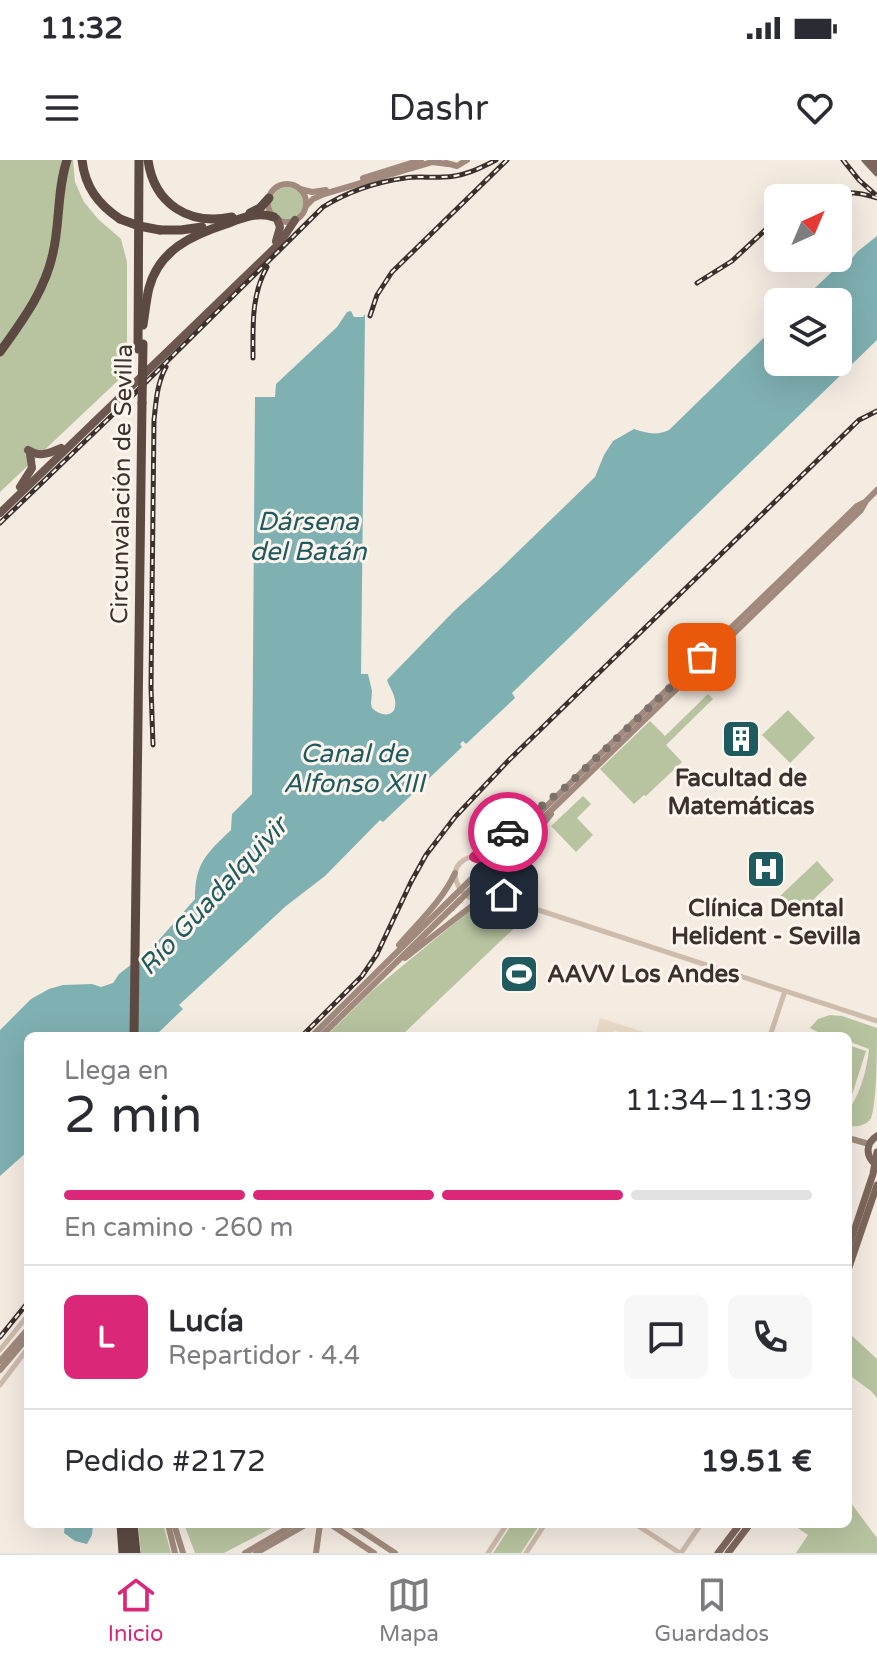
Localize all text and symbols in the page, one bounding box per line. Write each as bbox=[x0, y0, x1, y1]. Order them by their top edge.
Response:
text: 11:32 bbox=[40, 10, 123, 47]
icon: menu bbox=[40, 86, 84, 130]
icon: heart bbox=[793, 86, 837, 130]
text: Dashr bbox=[389, 87, 488, 130]
north arrow bbox=[764, 184, 852, 272]
map controls bbox=[764, 184, 852, 376]
button: layers bbox=[764, 288, 852, 376]
street label: Circunvalación de Sevilla bbox=[105, 344, 139, 624]
water label: Dársena del Batán bbox=[249, 506, 368, 567]
pin bbox=[668, 623, 736, 691]
icon: bag bbox=[680, 635, 724, 679]
building icon: Facultad de Matemáticas bbox=[720, 718, 762, 760]
water label: Canal de Alfonso XIII bbox=[283, 738, 427, 799]
place label: Facultad de Matemáticas bbox=[667, 764, 815, 821]
courier bbox=[468, 792, 548, 872]
water label: Río Guadalquivir bbox=[132, 809, 296, 981]
icon: car bbox=[486, 810, 530, 854]
hospital icon: Clínica Dental Helident - Sevilla bbox=[745, 848, 787, 890]
pin bbox=[470, 861, 538, 929]
icon: home bbox=[482, 873, 526, 917]
place label: Clínica Dental Helident - Sevilla bbox=[671, 894, 861, 951]
sports icon: AAVV Los Andes bbox=[498, 953, 540, 995]
place label: AAVV Los Andes bbox=[547, 960, 740, 989]
text: Llega en bbox=[64, 1055, 169, 1086]
text: 11:34–11:39 bbox=[625, 1082, 812, 1119]
text: 2 min bbox=[64, 1084, 203, 1147]
text: En camino · 260 m bbox=[64, 1212, 293, 1243]
button: chat bbox=[624, 1295, 708, 1379]
button: phone bbox=[728, 1295, 812, 1379]
text: Lucía bbox=[168, 1303, 244, 1340]
text: L bbox=[97, 1319, 115, 1356]
text: Repartidor · 4.4 bbox=[168, 1340, 360, 1371]
text: Pedido #2172 bbox=[64, 1443, 266, 1480]
text: 19.51 € bbox=[701, 1443, 812, 1480]
tab: Inicio bbox=[108, 1573, 163, 1647]
tab: Mapa bbox=[379, 1573, 439, 1647]
tab: Guardados bbox=[655, 1573, 769, 1647]

